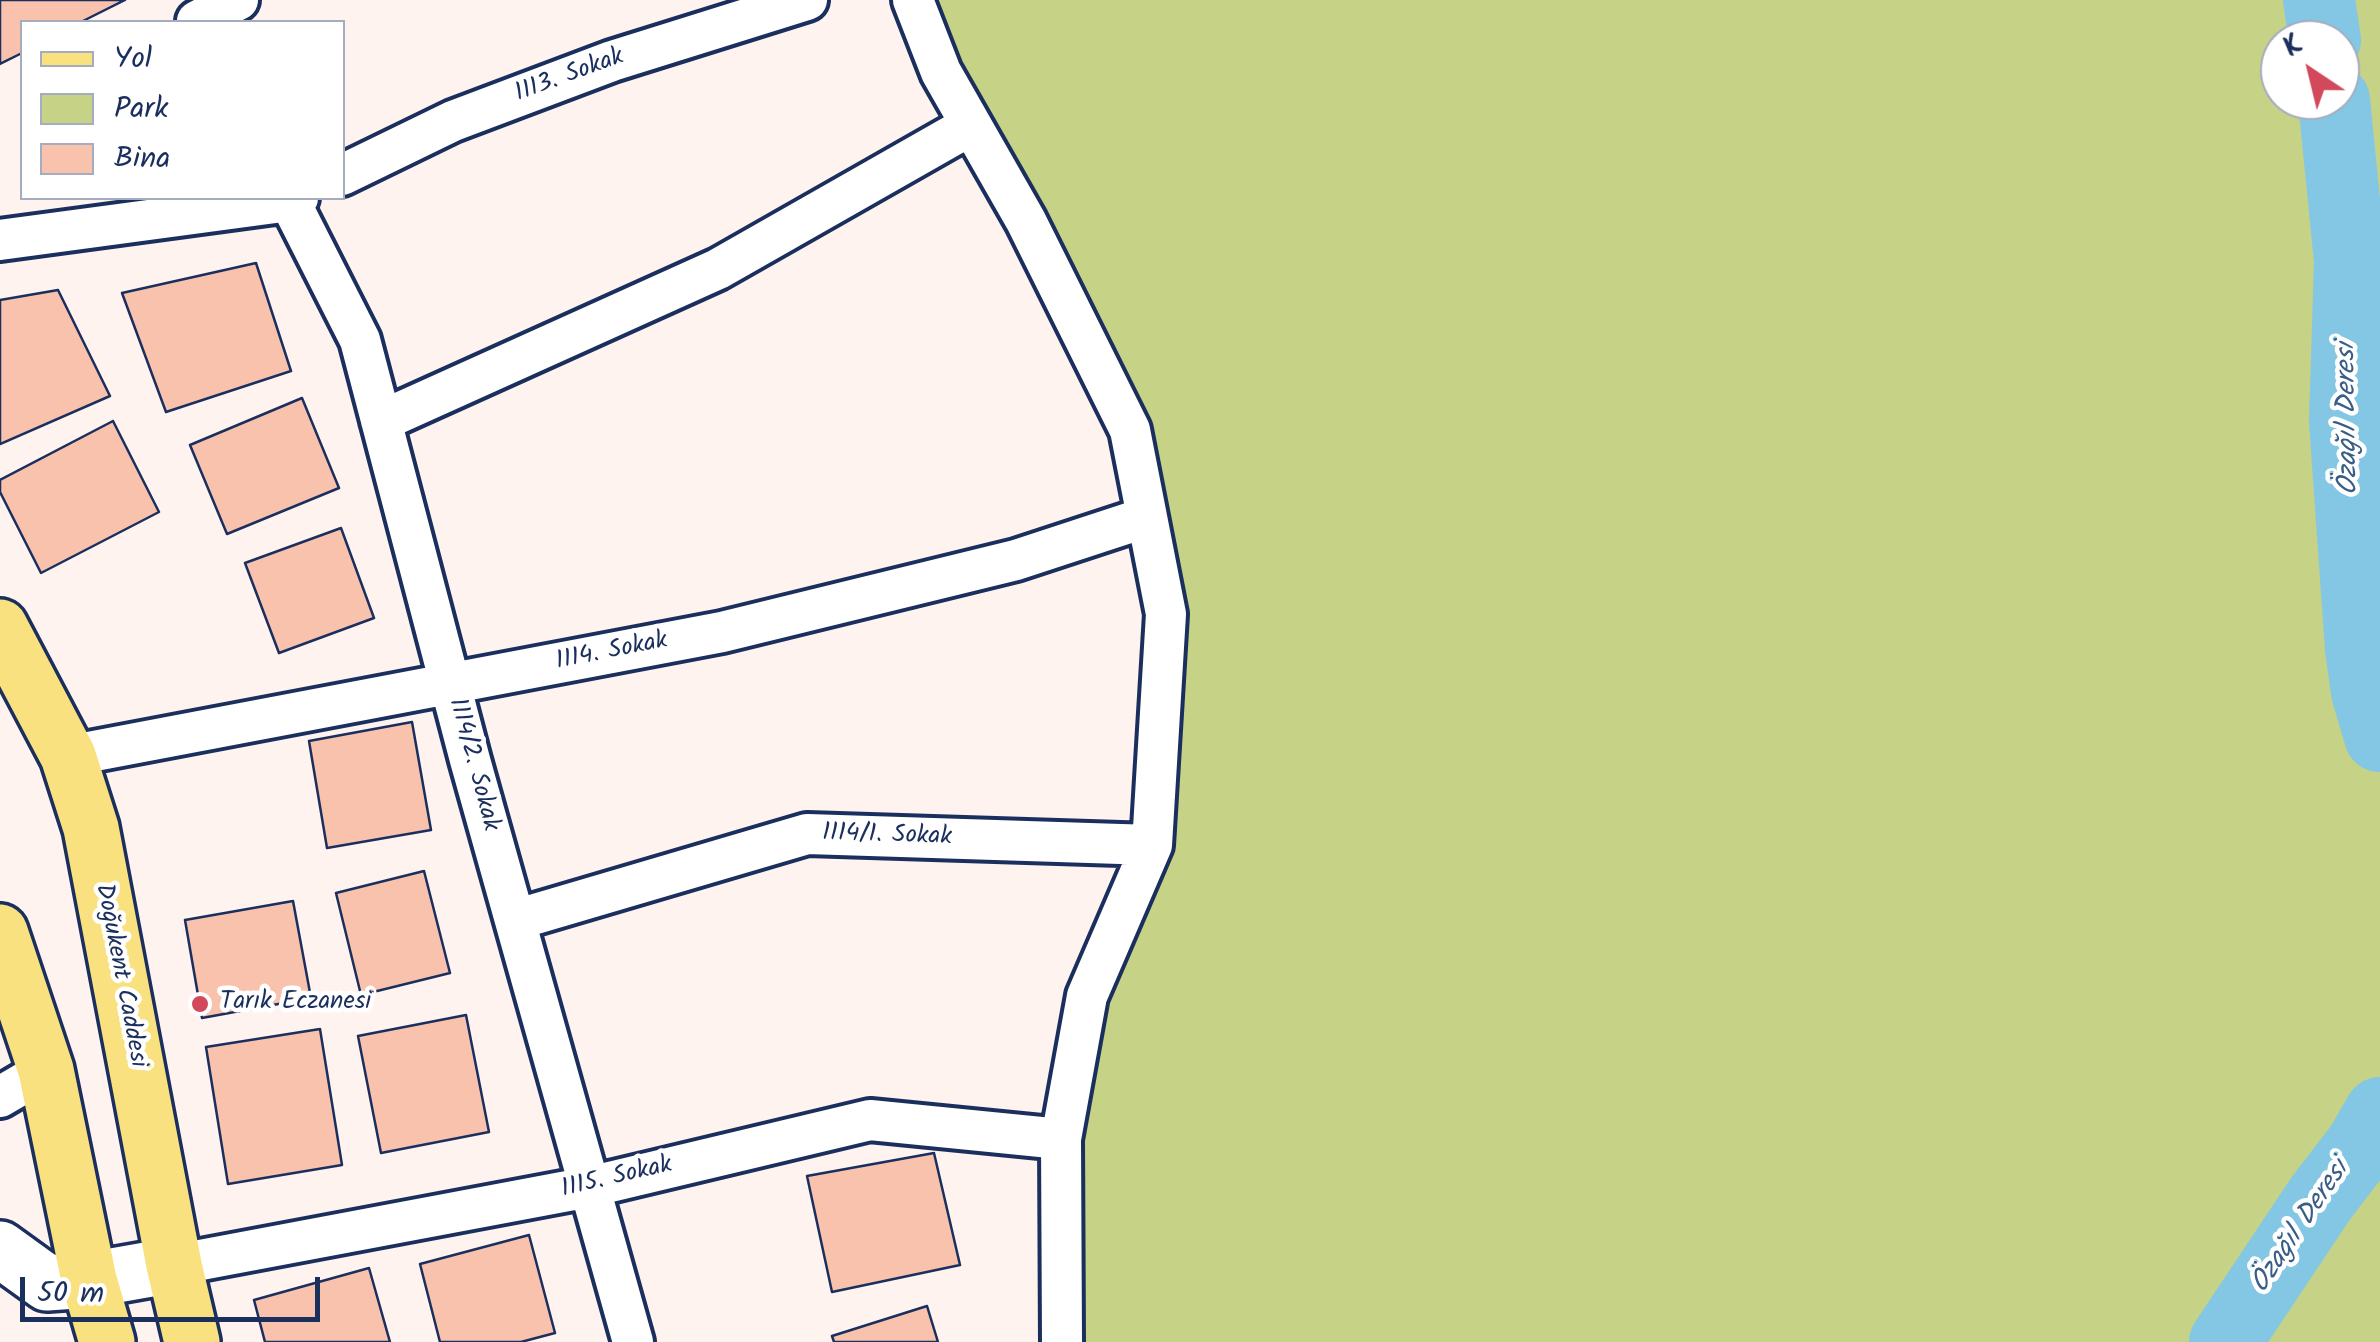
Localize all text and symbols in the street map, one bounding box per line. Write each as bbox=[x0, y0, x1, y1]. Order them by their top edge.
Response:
legend bbox=[20, 20, 345, 200]
north arrow bbox=[2260, 20, 2360, 120]
text: K bbox=[2274, 23, 2313, 70]
text: Yol bbox=[114, 35, 152, 83]
street label: 1113. Sokak bbox=[512, 43, 628, 111]
text: Park bbox=[114, 85, 168, 133]
text: Bina bbox=[114, 135, 170, 183]
water label: Özağıl Deresi bbox=[2332, 343, 2368, 495]
street label: 1114. Sokak bbox=[554, 627, 670, 679]
street label: 1114/2. Sokak bbox=[440, 695, 504, 835]
street label: 1114/1. Sokak bbox=[822, 820, 952, 854]
street label: Doğukent Caddesi bbox=[86, 881, 152, 1071]
place label: Tarık Eczanesi bbox=[220, 989, 371, 1019]
marker: Tarık Eczanesi bbox=[189, 993, 211, 1015]
street label: 1115. Sokak bbox=[559, 1152, 675, 1206]
water label: Özağıl Deresi bbox=[2245, 1155, 2359, 1301]
scale bar bbox=[25, 1257, 325, 1319]
text: 50 m bbox=[37, 1270, 104, 1318]

